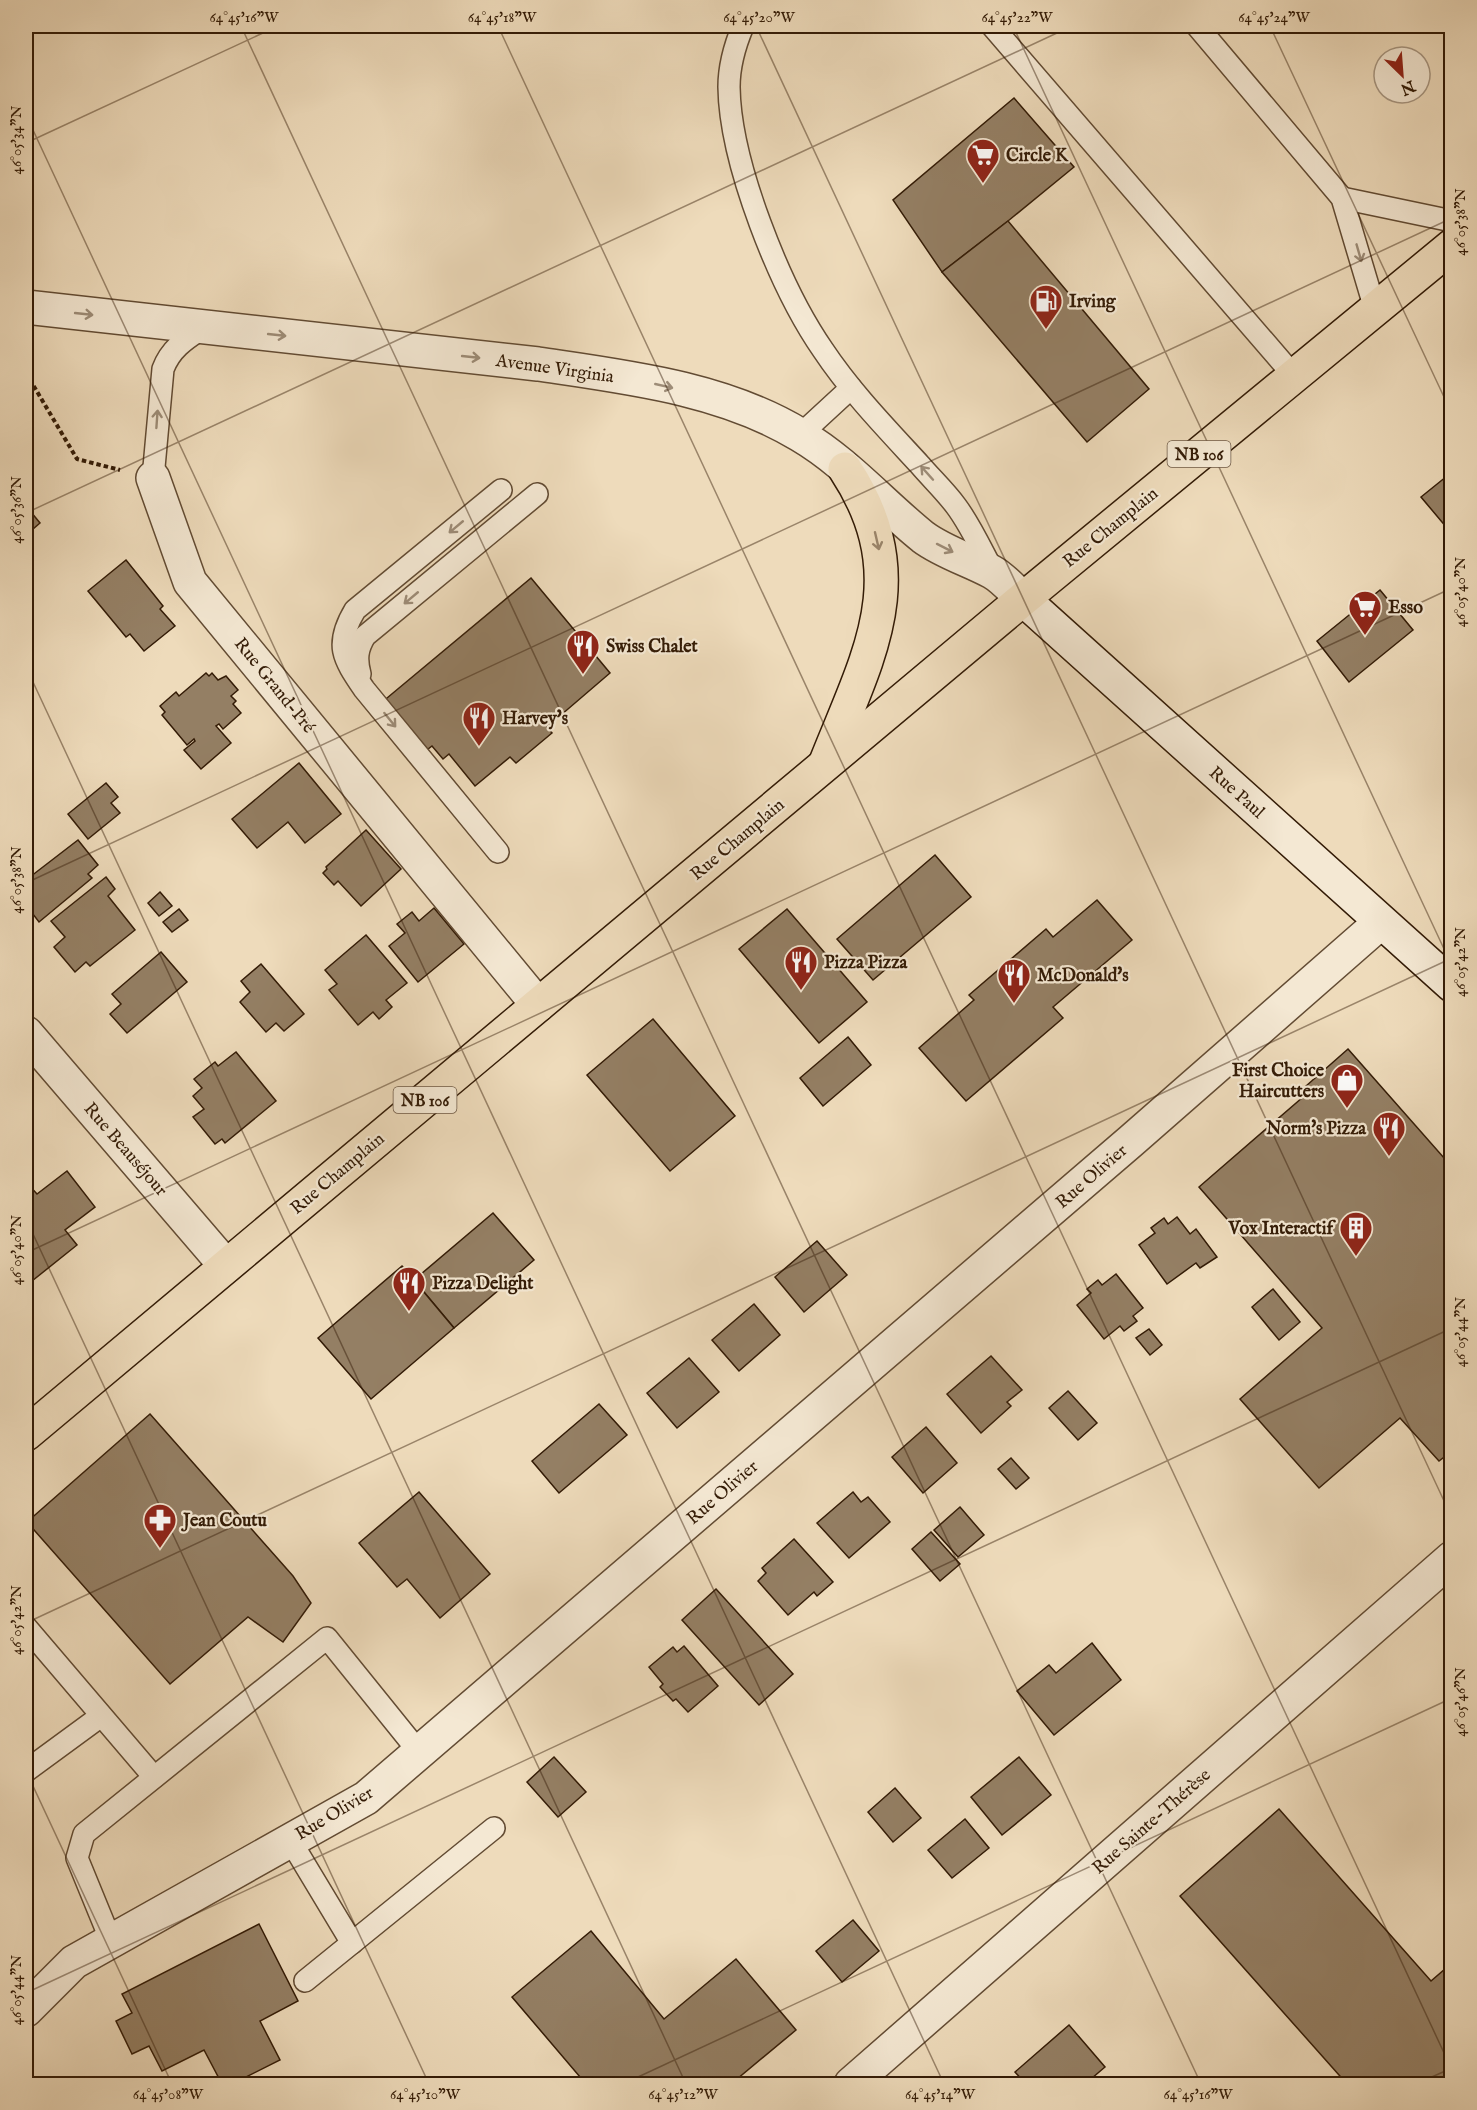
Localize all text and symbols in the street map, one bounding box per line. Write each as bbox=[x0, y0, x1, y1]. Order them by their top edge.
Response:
text: 64°45'16"W bbox=[210, 8, 279, 27]
text: 64°45'18"W bbox=[468, 8, 537, 27]
text: 64°45'20"W bbox=[723, 8, 795, 27]
text: 64°45'22"W bbox=[981, 8, 1053, 27]
text: 64°45'24"W bbox=[1238, 8, 1310, 27]
north arrow bbox=[1372, 45, 1432, 105]
text: N bbox=[1397, 74, 1419, 99]
text: 46°05'34"N bbox=[7, 106, 26, 174]
supermarket icon: Circle K bbox=[965, 137, 1001, 184]
place label: Circle K bbox=[1006, 145, 1069, 168]
text: 46°05'38"N bbox=[1451, 188, 1470, 256]
one-way arrow bbox=[1354, 243, 1365, 262]
fuel station icon: Irving bbox=[1028, 283, 1064, 330]
place label: Irving bbox=[1069, 291, 1117, 314]
one-way arrow bbox=[73, 309, 93, 320]
one-way arrow bbox=[267, 330, 287, 341]
street label: Avenue Virginia bbox=[493, 350, 615, 389]
one-way arrow bbox=[461, 351, 481, 362]
one-way arrow bbox=[654, 381, 673, 392]
one-way arrow bbox=[152, 410, 163, 430]
road number: NB 106 bbox=[1168, 441, 1230, 467]
one-way arrow bbox=[920, 466, 934, 481]
text: 46°05'36"N bbox=[7, 476, 26, 544]
street label: Rue Champlain bbox=[1059, 482, 1164, 574]
one-way arrow bbox=[449, 520, 464, 534]
one-way arrow bbox=[871, 532, 883, 551]
one-way arrow bbox=[936, 543, 954, 555]
text: 46°05'40"N bbox=[1451, 557, 1470, 627]
supermarket icon: Esso bbox=[1347, 589, 1383, 636]
one-way arrow bbox=[403, 592, 419, 605]
place label: Esso bbox=[1388, 597, 1423, 620]
restaurant icon: Swiss Chalet bbox=[565, 628, 601, 675]
street label: Rue Grand-Pré bbox=[228, 633, 319, 739]
place label: Swiss Chalet bbox=[606, 636, 699, 659]
restaurant icon: Harvey's bbox=[461, 700, 497, 747]
place label: Harvey's bbox=[502, 708, 569, 731]
one-way arrow bbox=[383, 712, 396, 728]
street label: Rue Paul bbox=[1203, 762, 1269, 824]
street label: Rue Champlain bbox=[686, 794, 790, 886]
text: 46°05'38"N bbox=[7, 846, 26, 914]
text: 46°05'42"N bbox=[1451, 927, 1470, 997]
restaurant icon: Pizza Pizza bbox=[783, 944, 819, 991]
place label: Pizza Pizza bbox=[824, 952, 908, 975]
restaurant icon: McDonald's bbox=[996, 957, 1032, 1004]
place label: McDonald's bbox=[1037, 965, 1129, 988]
place label: First Choice Haircutters bbox=[1232, 1060, 1325, 1104]
shop icon: First Choice Haircutters bbox=[1329, 1062, 1365, 1109]
road number: NB 106 bbox=[394, 1087, 456, 1113]
street label: Rue Beauséjour bbox=[78, 1098, 172, 1202]
restaurant icon: Norm's Pizza bbox=[1371, 1110, 1407, 1157]
place label: Norm's Pizza bbox=[1265, 1118, 1367, 1141]
street label: Rue Champlain bbox=[286, 1128, 390, 1220]
street label: Rue Olivier bbox=[1051, 1140, 1133, 1214]
building icon: Vox Interactif bbox=[1338, 1210, 1374, 1257]
text: 46°05'40"N bbox=[7, 1215, 26, 1285]
place label: Vox Interactif bbox=[1228, 1218, 1336, 1241]
restaurant icon: Pizza Delight bbox=[391, 1265, 427, 1312]
place label: Pizza Delight bbox=[432, 1273, 534, 1296]
text: 46°05'44"N bbox=[1451, 1297, 1470, 1367]
street label: Rue Olivier bbox=[682, 1456, 764, 1530]
pharmacy icon: Jean Coutu bbox=[142, 1502, 178, 1549]
place label: Jean Coutu bbox=[181, 1510, 267, 1533]
text: 46°05'42"N bbox=[7, 1585, 26, 1655]
text: 46°05'46"N bbox=[1451, 1667, 1470, 1737]
street label: Rue Sainte-Thérèse bbox=[1088, 1764, 1216, 1880]
street label: Rue Olivier bbox=[291, 1782, 378, 1847]
text: 46°05'44"N bbox=[7, 1955, 26, 2025]
text: 64°45'08"W bbox=[133, 2085, 204, 2104]
text: 64°45'10"W bbox=[390, 2085, 461, 2104]
text: 64°45'12"W bbox=[648, 2085, 719, 2104]
text: 64°45'14"W bbox=[905, 2085, 976, 2104]
text: 64°45'16"W bbox=[1164, 2085, 1233, 2104]

